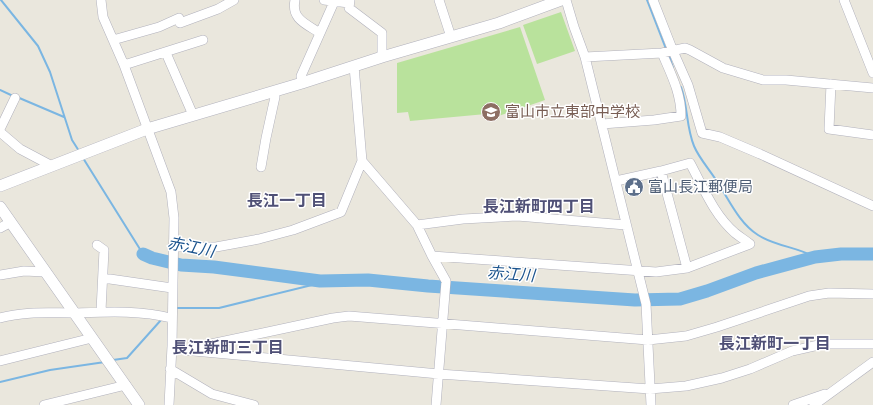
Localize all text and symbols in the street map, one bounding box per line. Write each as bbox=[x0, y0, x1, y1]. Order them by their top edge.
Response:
school or university icon: 富山市立東部中学校 bbox=[480, 101, 502, 123]
place label: 富山市立東部中学校 bbox=[505, 103, 640, 121]
public building icon: 富山長江郵便局 bbox=[623, 176, 645, 198]
place label: 富山長江郵便局 bbox=[648, 178, 753, 196]
district label: 長江一丁目 bbox=[247, 191, 327, 210]
district label: 長江新町四丁目 bbox=[483, 197, 595, 216]
water label: 赤江川 bbox=[166, 233, 218, 261]
water label: 赤江川 bbox=[486, 263, 538, 285]
district label: 長江新町一丁目 bbox=[719, 334, 831, 353]
district label: 長江新町三丁目 bbox=[172, 338, 284, 357]

